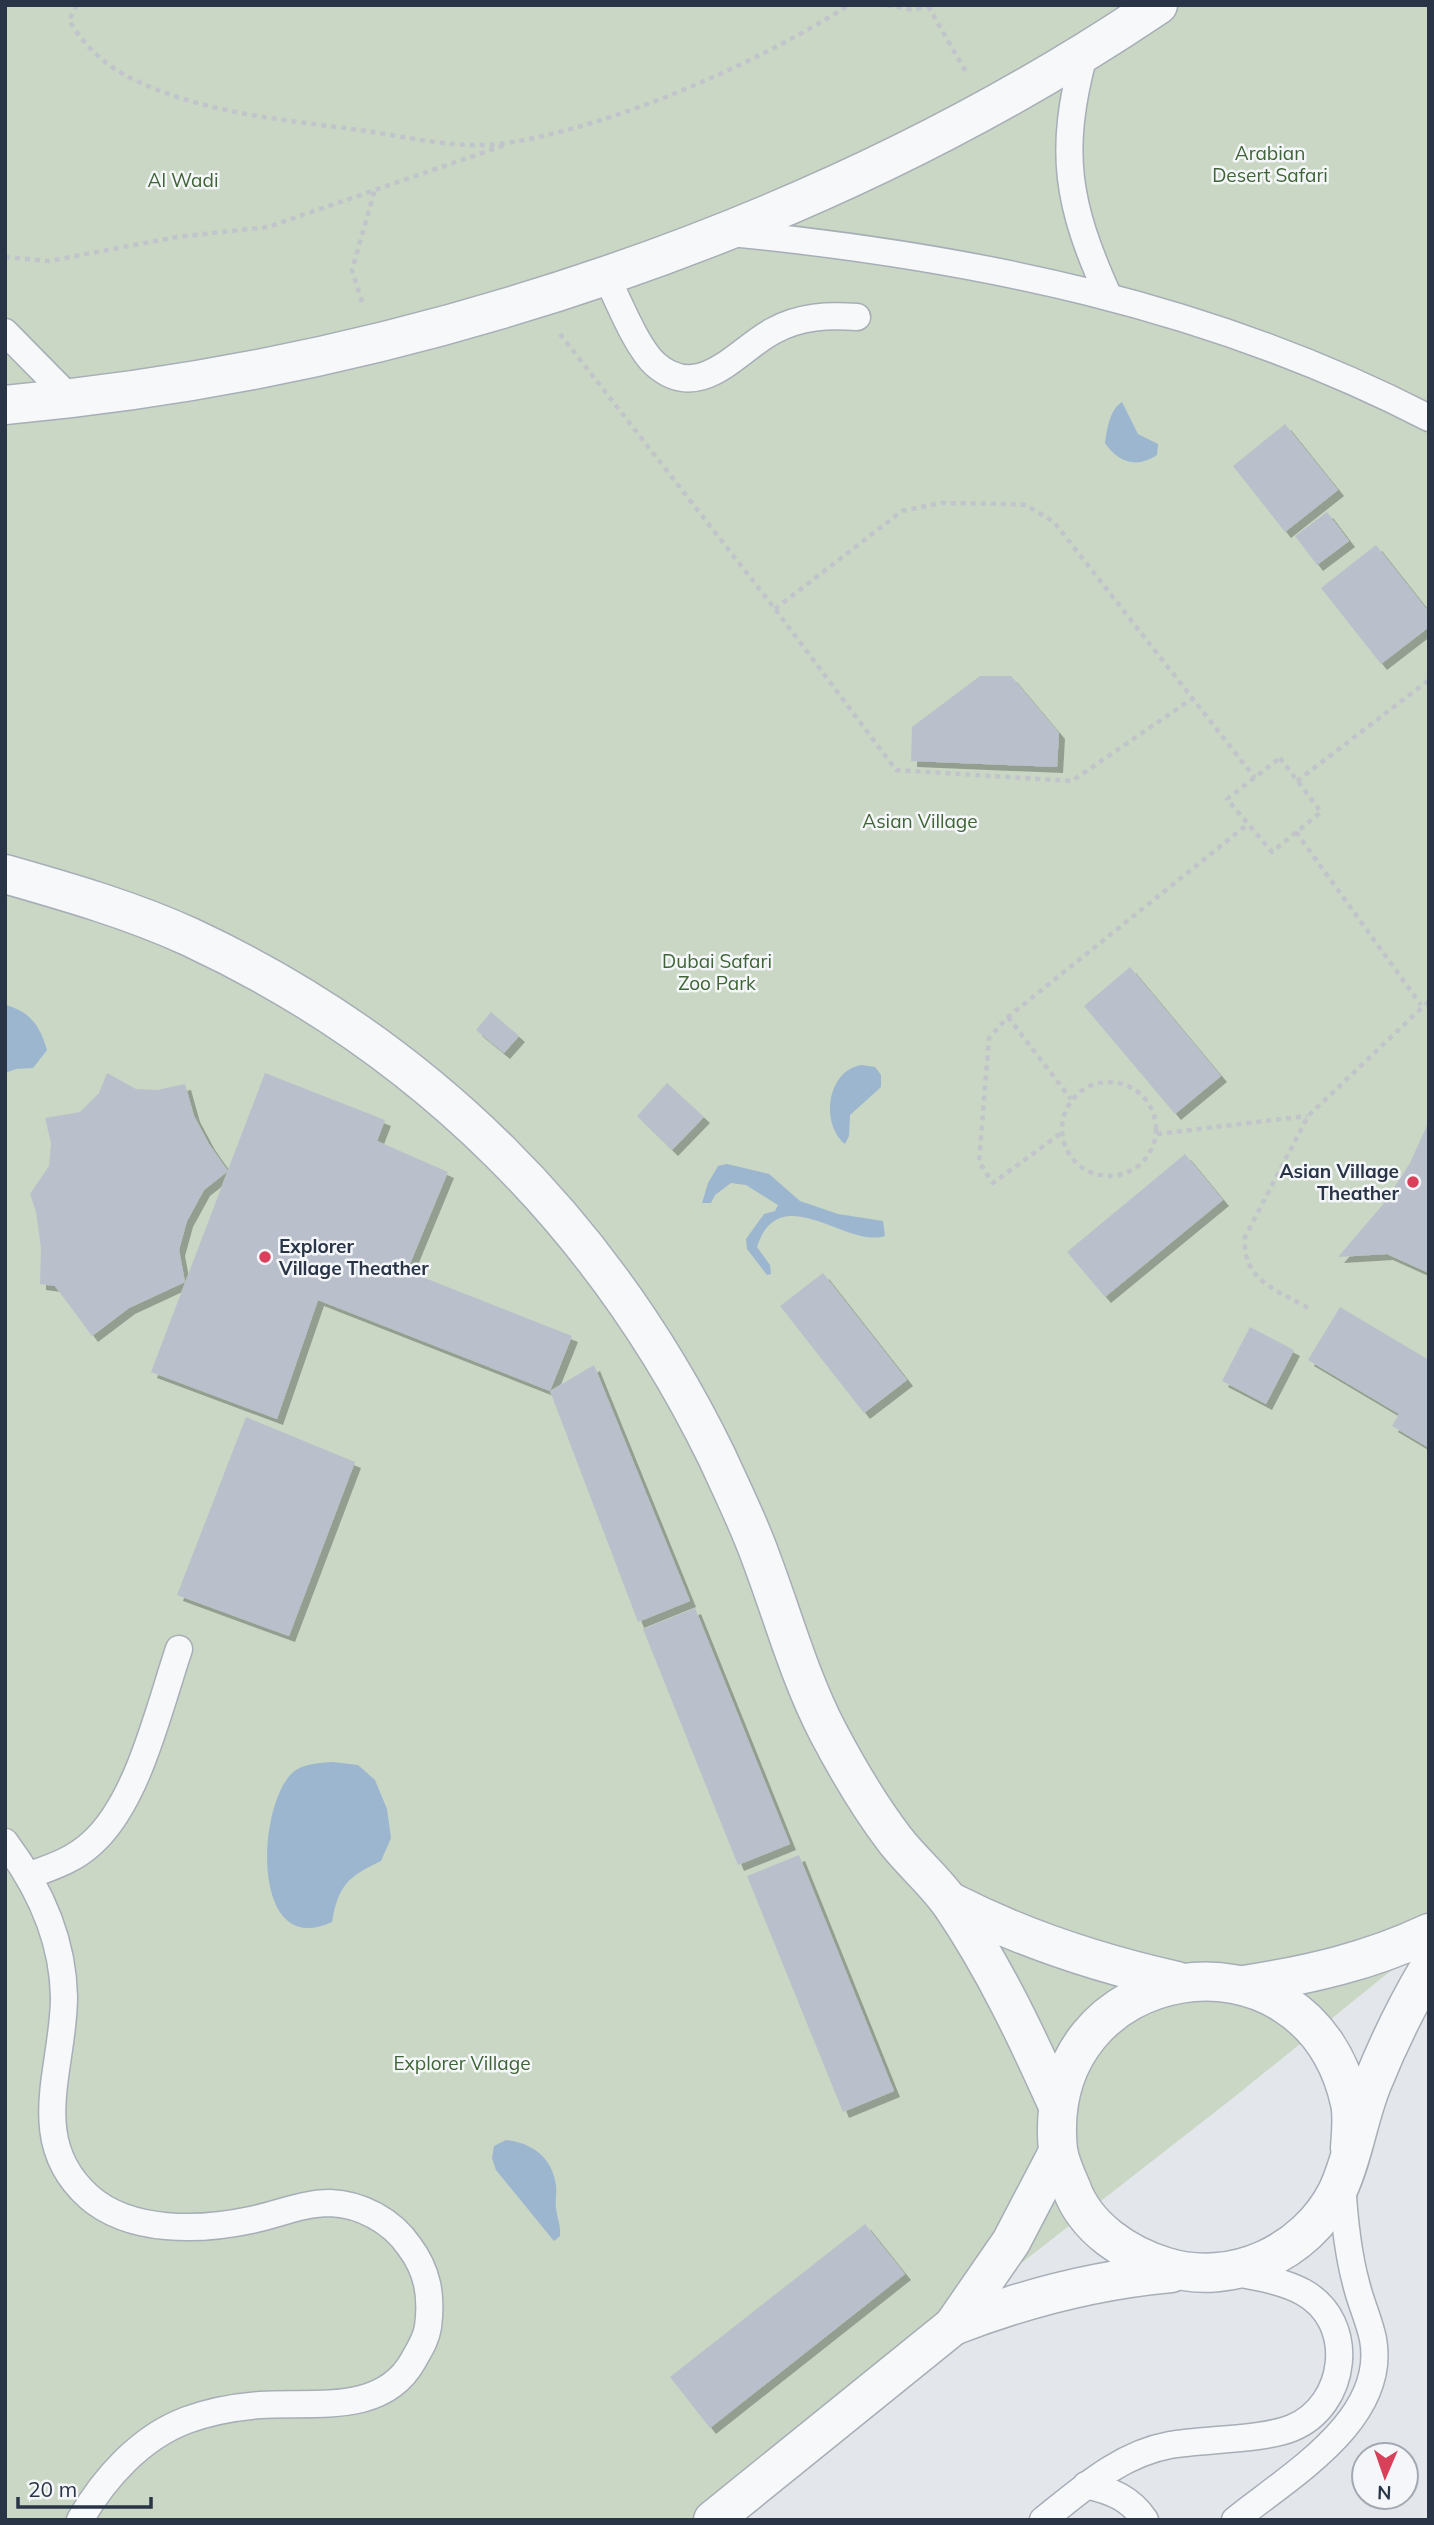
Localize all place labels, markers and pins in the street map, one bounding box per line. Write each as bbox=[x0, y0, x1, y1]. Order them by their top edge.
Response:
place label: Asian Village Theather bbox=[1279, 1159, 1400, 1205]
marker: Asian Village Theather bbox=[1405, 1174, 1421, 1190]
place label: Explorer Village Theather bbox=[278, 1234, 429, 1280]
marker: Explorer Village Theather bbox=[257, 1249, 273, 1265]

